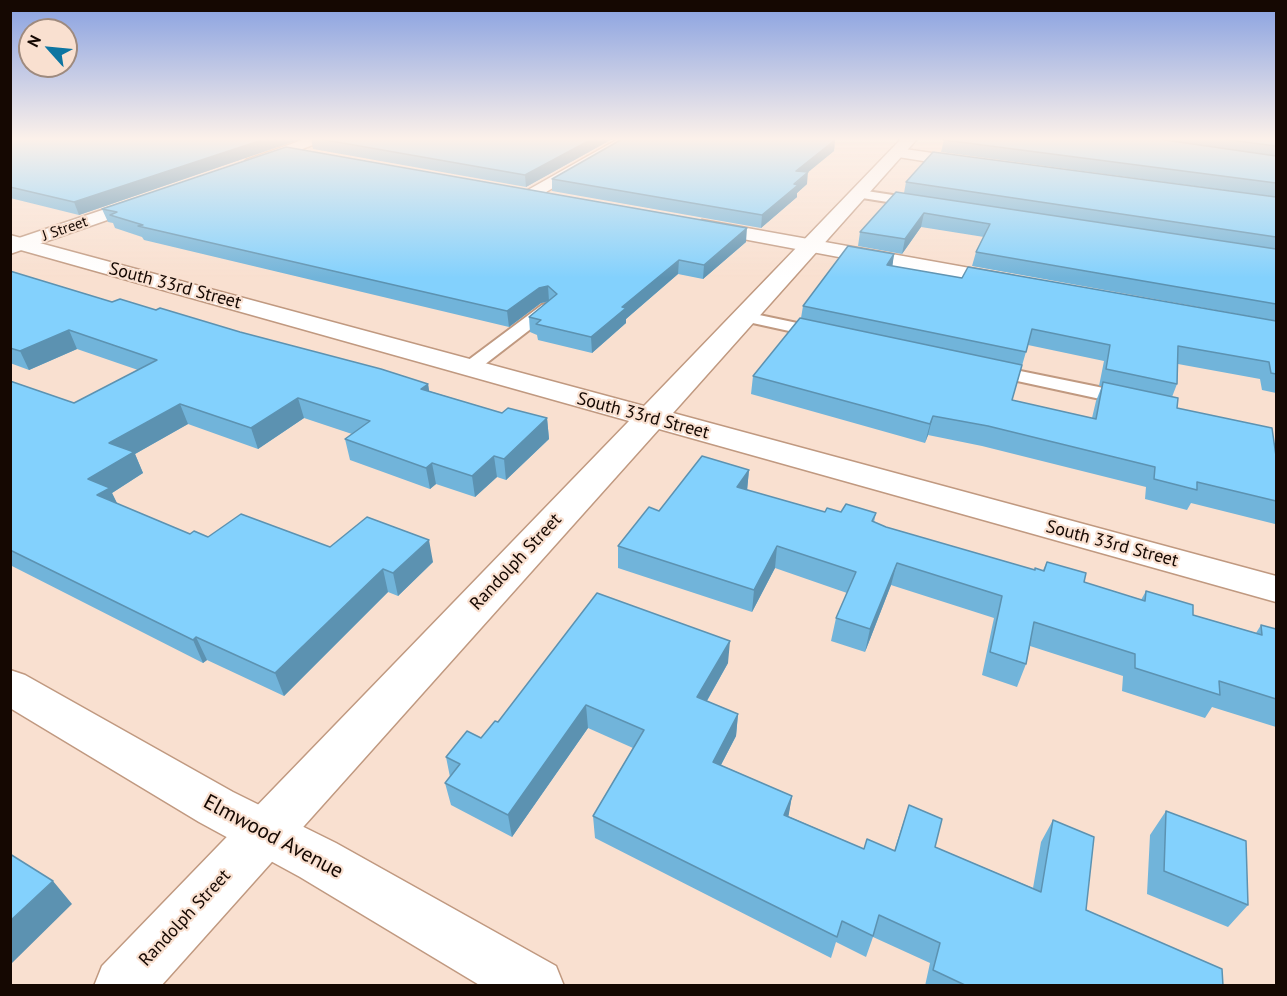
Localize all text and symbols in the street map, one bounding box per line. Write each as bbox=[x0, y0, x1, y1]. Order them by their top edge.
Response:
north arrow bbox=[18, 18, 78, 78]
text: N bbox=[22, 32, 45, 50]
street label: J Street bbox=[40, 213, 90, 245]
street label: South 33rd Street bbox=[107, 258, 243, 314]
street label: South 33rd Street bbox=[575, 388, 711, 444]
street label: Randolph Street bbox=[466, 509, 566, 615]
street label: South 33rd Street bbox=[1044, 516, 1180, 572]
street label: Elmwood Avenue bbox=[199, 790, 347, 884]
street label: Randolph Street bbox=[135, 865, 235, 971]

